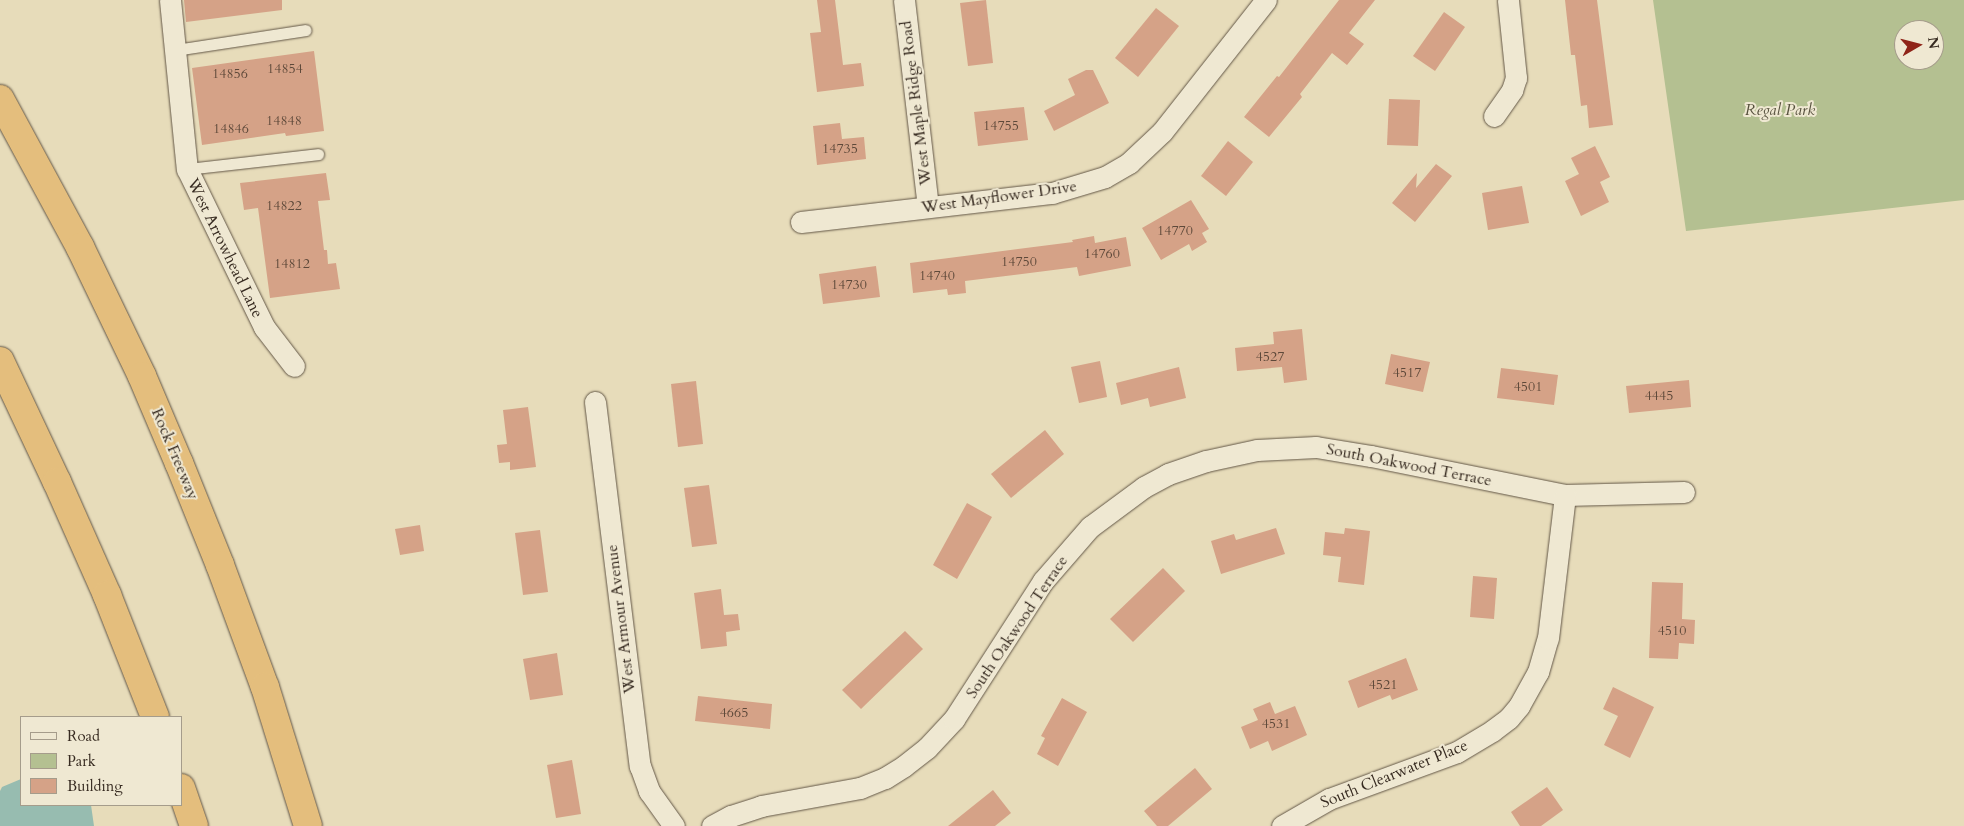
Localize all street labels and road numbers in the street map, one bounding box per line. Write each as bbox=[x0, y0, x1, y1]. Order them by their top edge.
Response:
street label: West Maple Ridge Road bbox=[896, 20, 936, 186]
street label: West Arrowhead Lane bbox=[183, 175, 267, 321]
street label: West Mayflower Drive bbox=[920, 177, 1078, 217]
street label: Rock Freeway bbox=[147, 405, 203, 503]
street label: South Oakwood Terrace bbox=[1325, 440, 1493, 490]
street label: West Armour Avenue bbox=[602, 543, 640, 695]
street label: South Oakwood Terrace bbox=[962, 552, 1072, 702]
street label: South Clearwater Place bbox=[1318, 736, 1470, 812]

